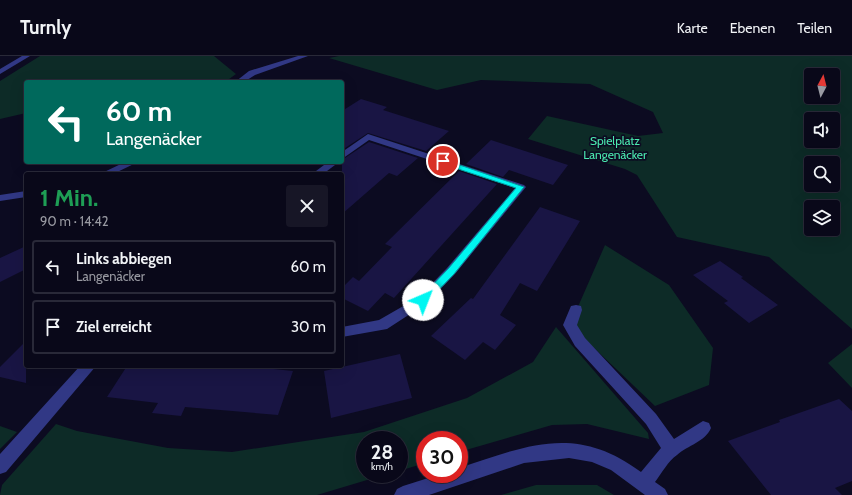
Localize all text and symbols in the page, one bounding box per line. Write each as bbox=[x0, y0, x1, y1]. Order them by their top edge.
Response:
text: Turnly bbox=[20, 16, 71, 39]
text: Karte bbox=[677, 19, 708, 37]
text: Ebenen bbox=[730, 19, 775, 37]
text: Teilen bbox=[797, 19, 832, 37]
north arrow bbox=[804, 68, 840, 104]
map controls bbox=[804, 68, 840, 236]
text: 60 m bbox=[106, 94, 172, 128]
icon: left bbox=[40, 96, 92, 148]
button: sound bbox=[804, 112, 840, 148]
text: Langenäcker bbox=[106, 128, 201, 150]
park label: Spielplatz Langenäcker bbox=[583, 133, 647, 162]
pin bbox=[426, 144, 460, 178]
icon: arrive bbox=[432, 150, 454, 172]
button: search bbox=[804, 156, 840, 192]
text: 1 Min. bbox=[40, 183, 98, 212]
button: close bbox=[286, 185, 328, 227]
button: layers bbox=[804, 200, 840, 236]
text: 90 m · 14:42 bbox=[40, 213, 109, 229]
text: Links abbiegen bbox=[76, 250, 172, 268]
icon: left bbox=[42, 256, 64, 278]
text: 60 m bbox=[290, 258, 326, 276]
text: Langenäcker bbox=[76, 268, 145, 284]
position arrow bbox=[402, 279, 444, 321]
icon: arrive bbox=[42, 316, 64, 338]
text: Ziel erreicht bbox=[76, 318, 152, 336]
text: 30 m bbox=[291, 318, 326, 336]
speed limit sign: 30 bbox=[416, 431, 468, 483]
text: 28 bbox=[371, 440, 393, 464]
text: km/h bbox=[371, 460, 393, 473]

